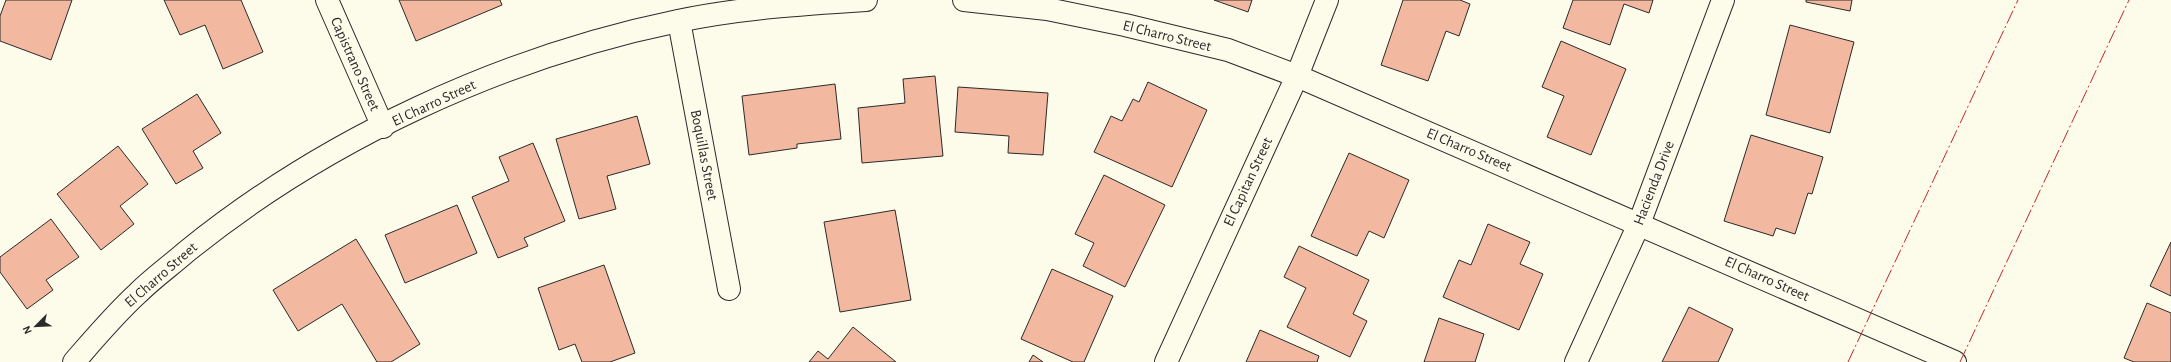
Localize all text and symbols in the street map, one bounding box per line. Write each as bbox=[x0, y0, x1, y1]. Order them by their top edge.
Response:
street label: Capistrano Street bbox=[328, 15, 382, 113]
street label: El Charro Street bbox=[1121, 18, 1213, 54]
street label: El Charro Street bbox=[390, 77, 478, 129]
street label: Boquillas Street bbox=[688, 108, 720, 202]
street label: El Charro Street bbox=[1424, 125, 1514, 175]
street label: El Capitan Street bbox=[1221, 135, 1275, 229]
street label: Hacienda Drive bbox=[1631, 139, 1677, 227]
street label: El Charro Street bbox=[122, 239, 200, 310]
street label: El Charro Street bbox=[1723, 254, 1812, 304]
north arrow bbox=[16, 306, 56, 346]
text: N bbox=[21, 324, 34, 336]

